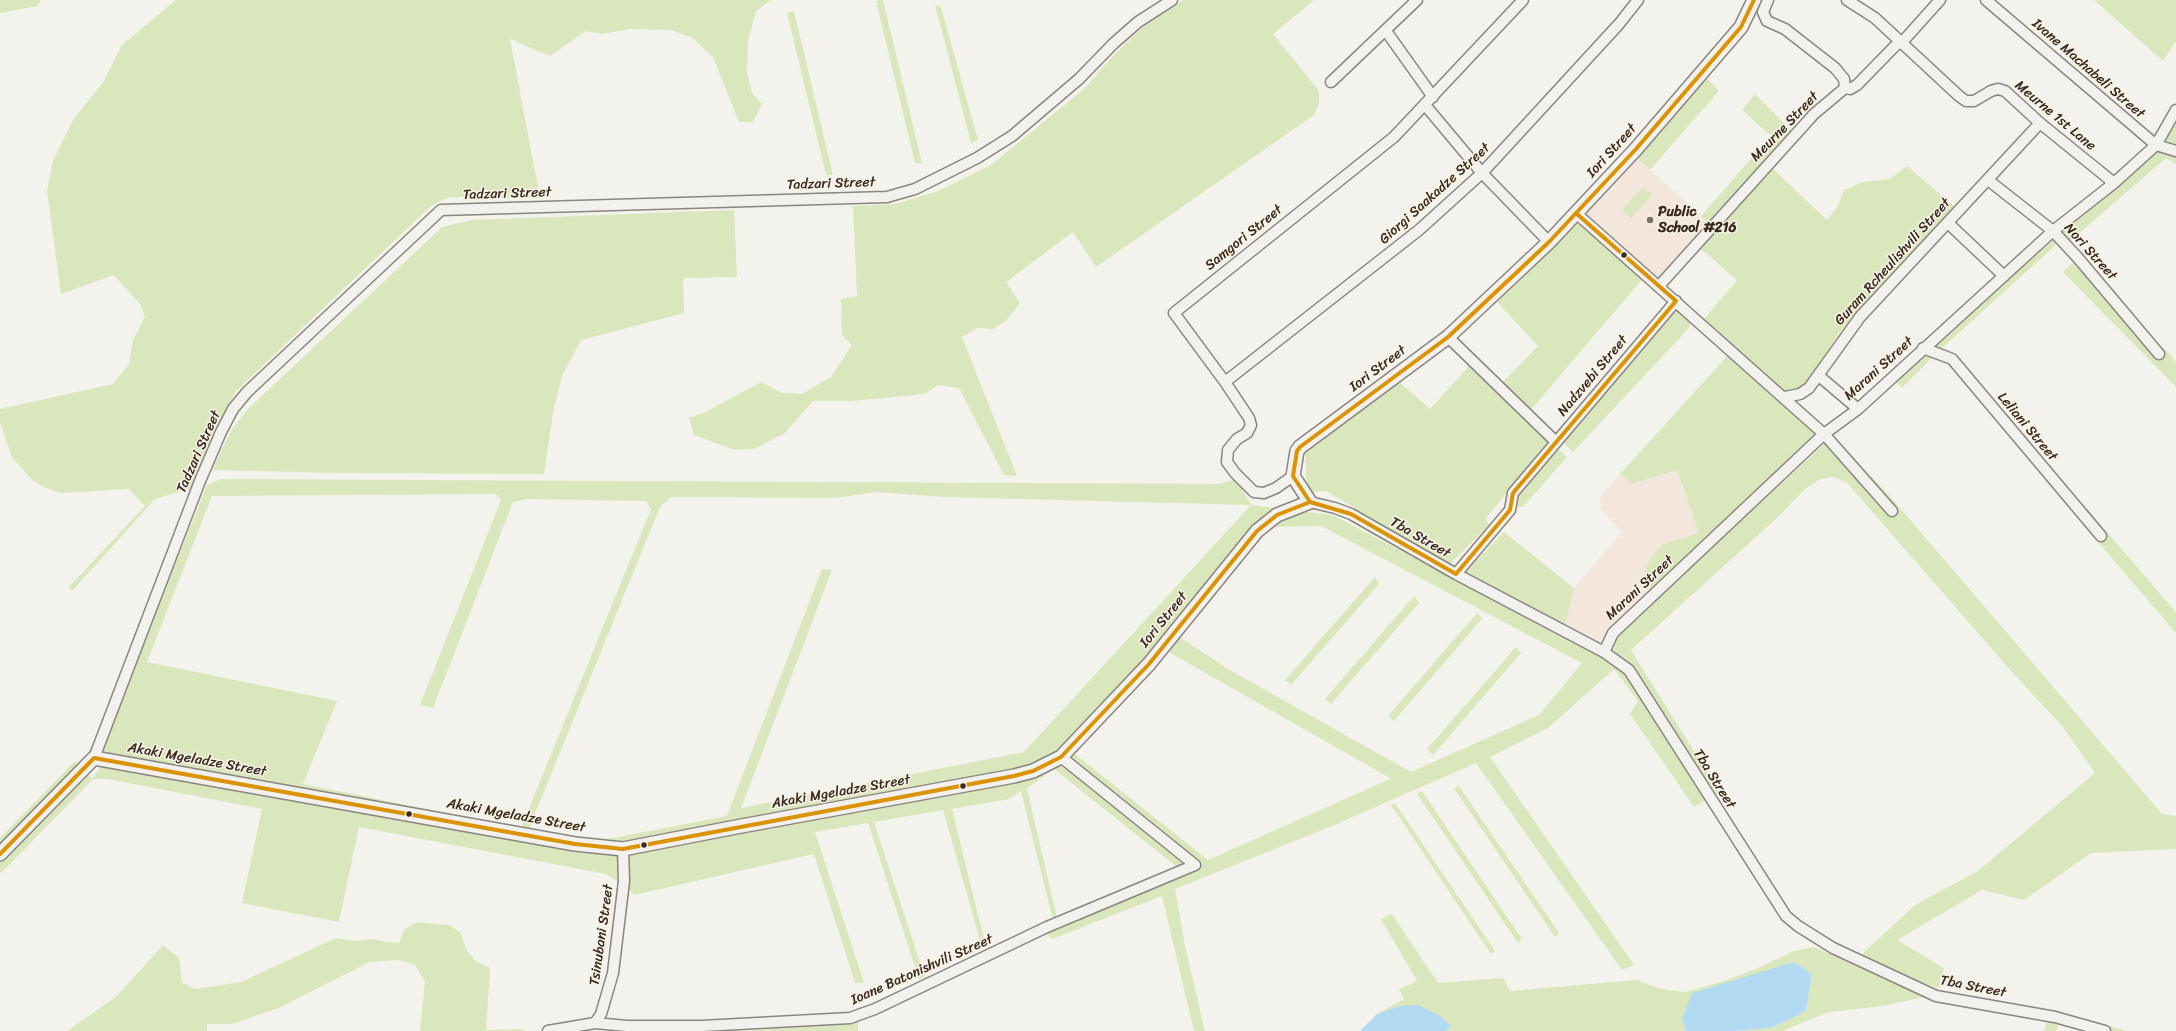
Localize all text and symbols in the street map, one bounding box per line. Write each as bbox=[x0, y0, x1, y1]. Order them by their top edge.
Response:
street label: Ivane Machabeli Street bbox=[2028, 16, 2148, 122]
street label: Meurne 1st Lane bbox=[2011, 77, 2099, 155]
street label: Meurne Street bbox=[1748, 89, 1822, 165]
street label: Iori Street bbox=[1583, 121, 1641, 181]
street label: Giorgi Saakadze Street bbox=[1376, 140, 1494, 248]
street label: Tadzari Street bbox=[786, 174, 876, 194]
street label: Tadzari Street bbox=[462, 184, 552, 204]
street label: Guram Rcheulishvili Street bbox=[1832, 195, 1954, 329]
street label: Samgori Street bbox=[1202, 202, 1286, 274]
place label: Public School #216 bbox=[1658, 204, 1736, 236]
marker: Public School #216 bbox=[1645, 215, 1655, 225]
street label: Nori Street bbox=[2060, 220, 2120, 284]
unlabelled marker bbox=[1619, 250, 1629, 260]
street label: Nadzvebi Street bbox=[1554, 332, 1632, 420]
street label: Marani Street bbox=[1841, 334, 1917, 404]
street label: Iori Street bbox=[1346, 342, 1410, 396]
street label: Leliani Street bbox=[1993, 389, 2061, 465]
street label: Tadzari Street bbox=[173, 408, 225, 496]
street label: Tba Street bbox=[1387, 514, 1453, 562]
street label: Marani Street bbox=[1602, 552, 1678, 624]
street label: Iori Street bbox=[1137, 589, 1191, 651]
street label: Akaki Mgeladze Street bbox=[126, 740, 268, 780]
street label: Tba Street bbox=[1689, 746, 1739, 812]
street label: Akaki Mgeladze Street bbox=[770, 772, 912, 812]
unlabelled marker bbox=[958, 781, 968, 791]
street label: Akaki Mgeladze Street bbox=[445, 796, 587, 836]
unlabelled marker bbox=[404, 809, 414, 819]
unlabelled marker bbox=[639, 840, 649, 850]
street label: Tsinubani Street bbox=[587, 883, 617, 987]
street label: Ioane Batonishvili Street bbox=[848, 931, 996, 1009]
street label: Tba Street bbox=[1939, 972, 2007, 1002]

